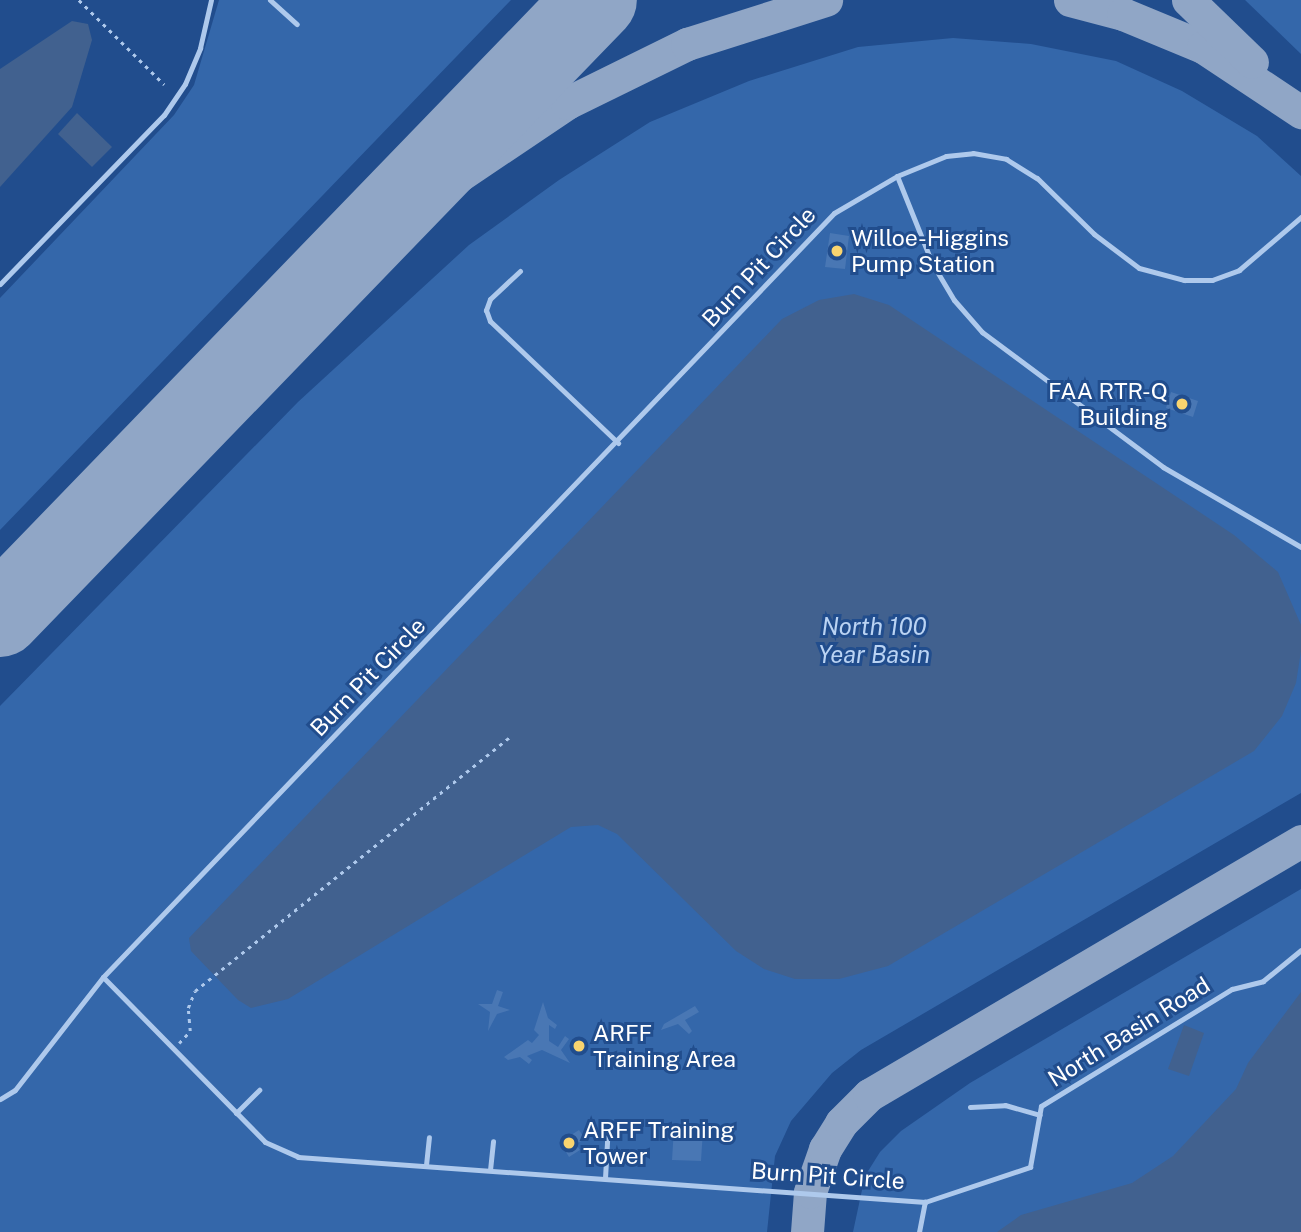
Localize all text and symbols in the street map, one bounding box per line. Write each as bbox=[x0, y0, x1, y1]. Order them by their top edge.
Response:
street label: Burn Pit Circle bbox=[696, 201, 822, 333]
place label: Willoe-Higgins Pump Station bbox=[851, 224, 1009, 278]
marker: Willoe-Higgins Pump Station bbox=[829, 243, 845, 259]
place label: FAA RTR-Q Building bbox=[1048, 377, 1168, 431]
marker: FAA RTR-Q Building bbox=[1174, 396, 1190, 412]
street label: Burn Pit Circle bbox=[305, 612, 431, 742]
water label: North 100 Year Basin bbox=[818, 613, 930, 669]
street label: North Basin Road bbox=[1043, 971, 1215, 1093]
place label: ARFF Training Area bbox=[593, 1019, 736, 1073]
marker: ARFF Training Area bbox=[571, 1038, 587, 1054]
place label: ARFF Training Tower bbox=[583, 1116, 735, 1170]
marker: ARFF Training Tower bbox=[561, 1135, 577, 1151]
street label: Burn Pit Circle bbox=[750, 1157, 906, 1195]

